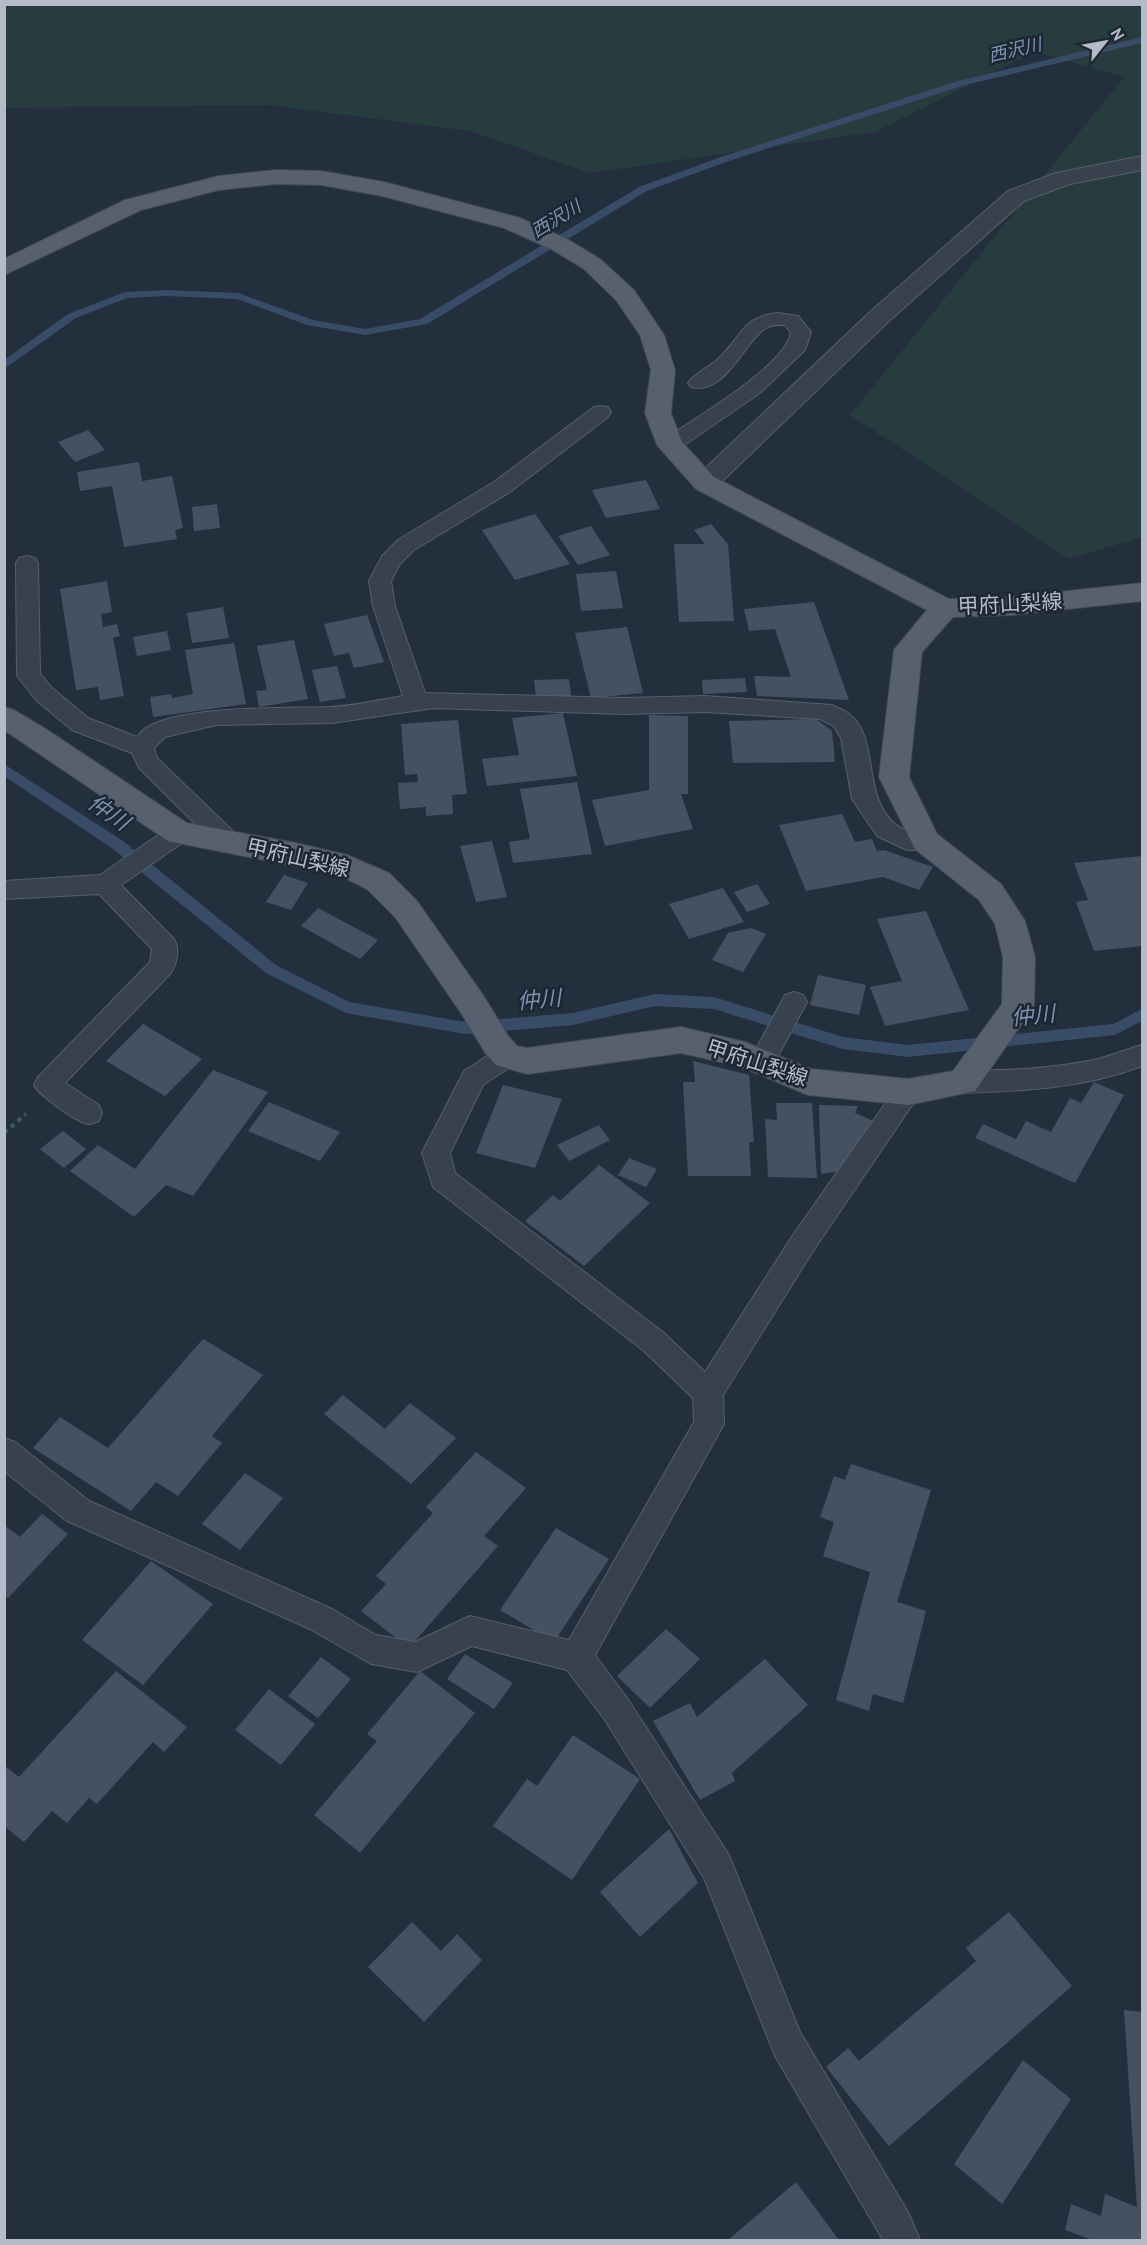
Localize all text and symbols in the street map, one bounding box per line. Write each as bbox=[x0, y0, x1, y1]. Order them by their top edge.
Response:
north arrow bbox=[1075, 12, 1135, 72]
text: N bbox=[1107, 25, 1129, 44]
water label: 西沢川 bbox=[986, 32, 1046, 67]
water label: 西沢川 bbox=[527, 194, 587, 242]
street label: 甲府山梨線 bbox=[957, 587, 1063, 620]
water label: 仲川 bbox=[83, 788, 137, 837]
street label: 甲府山梨線 bbox=[244, 833, 352, 882]
water label: 仲川 bbox=[516, 983, 564, 1015]
water label: 仲川 bbox=[1010, 999, 1058, 1031]
street label: 甲府山梨線 bbox=[703, 1033, 811, 1092]

